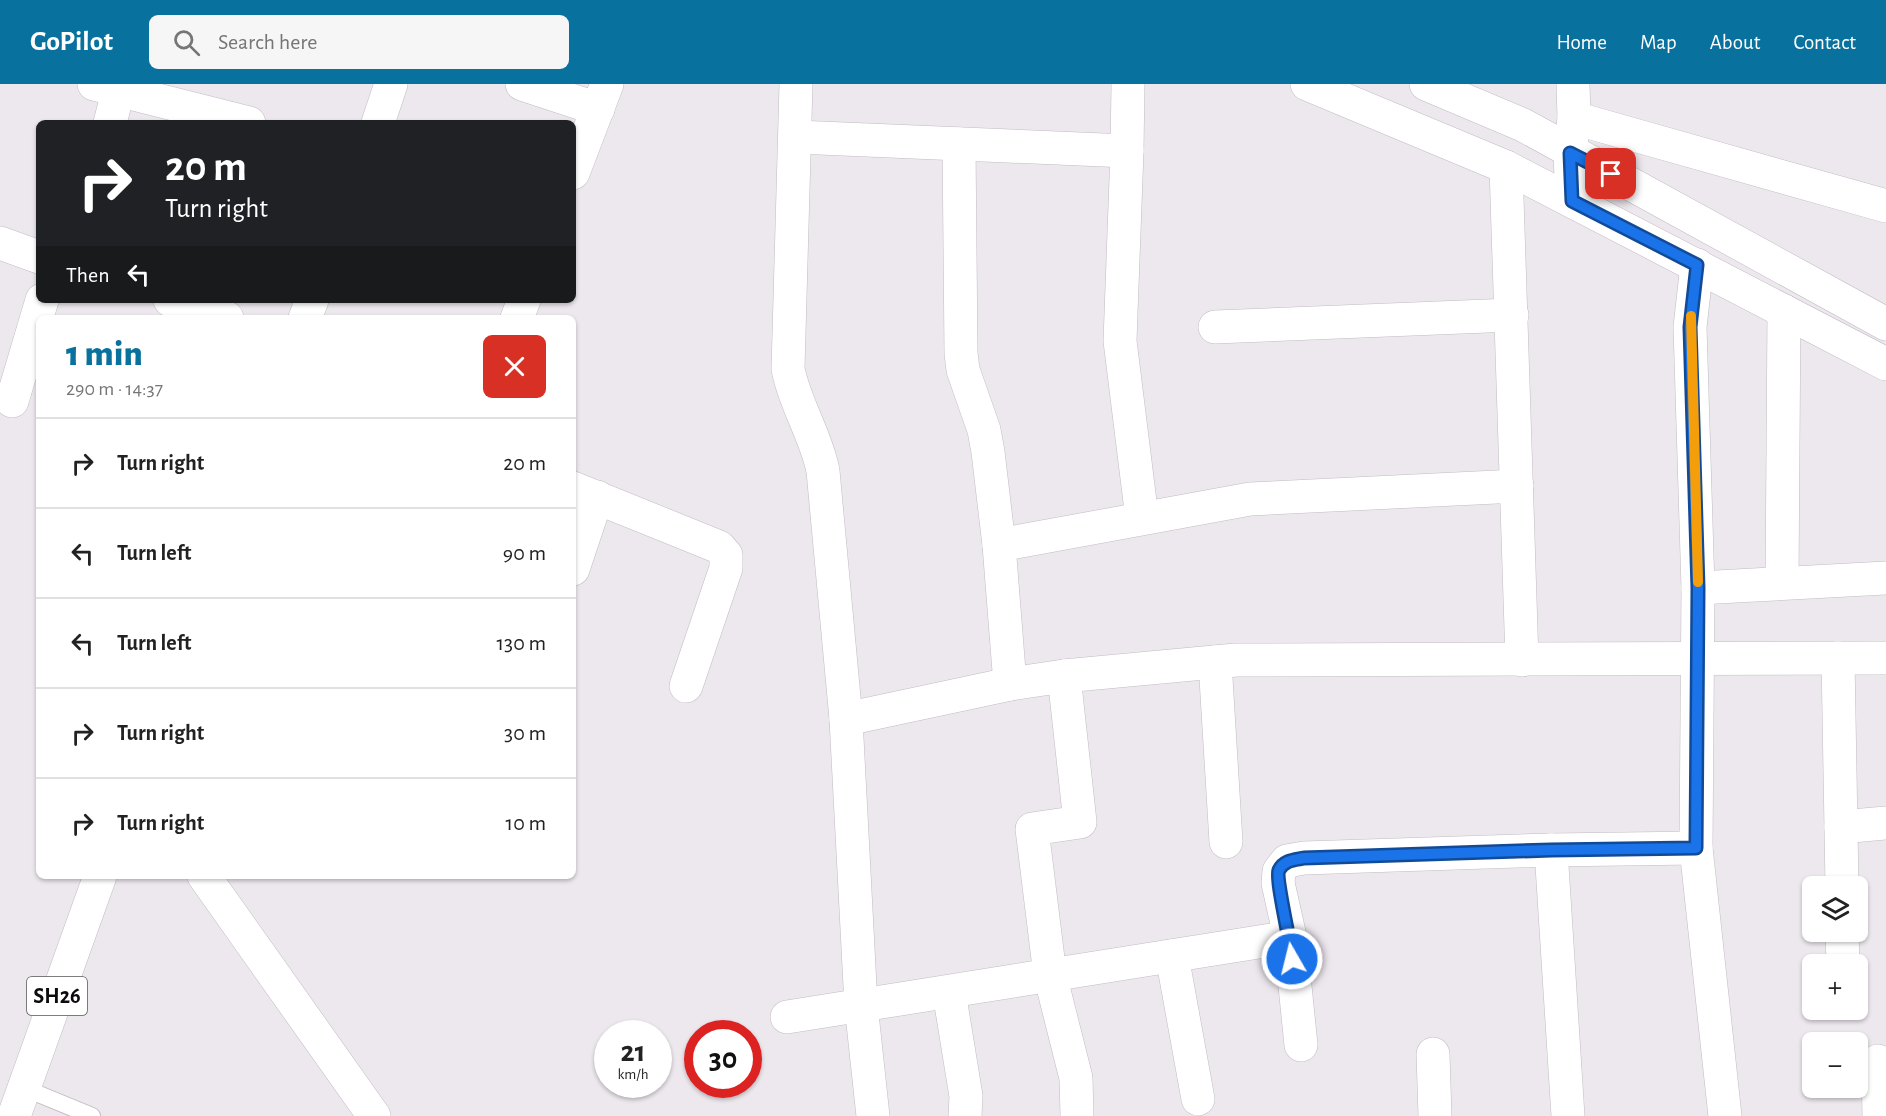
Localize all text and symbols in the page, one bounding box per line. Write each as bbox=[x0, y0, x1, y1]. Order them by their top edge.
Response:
search box bbox=[149, 15, 569, 69]
icon: search bbox=[170, 26, 203, 59]
text: GoPilot bbox=[30, 28, 113, 56]
text: Search here bbox=[218, 31, 318, 53]
text: Home bbox=[1556, 32, 1607, 53]
text: Map bbox=[1640, 32, 1677, 53]
text: About bbox=[1710, 32, 1760, 53]
text: Contact bbox=[1793, 32, 1856, 53]
icon: right bbox=[66, 144, 144, 222]
text: 20 m bbox=[165, 146, 247, 188]
pin bbox=[1585, 148, 1636, 199]
icon: arrive bbox=[1594, 157, 1627, 190]
text: Turn right bbox=[165, 195, 268, 222]
icon: left bbox=[122, 258, 155, 291]
text: Then bbox=[66, 264, 110, 286]
button: close bbox=[483, 335, 546, 398]
text: 1 min bbox=[66, 336, 143, 372]
text: 290 m · 14:37 bbox=[66, 379, 163, 399]
icon: right bbox=[66, 447, 99, 480]
text: Turn right bbox=[117, 452, 204, 474]
text: 20 m bbox=[503, 452, 546, 474]
icon: left bbox=[66, 537, 99, 570]
text: Turn left bbox=[117, 542, 191, 564]
text: 90 m bbox=[503, 542, 546, 564]
icon: left bbox=[66, 627, 99, 660]
text: Turn left bbox=[117, 632, 191, 654]
text: 130 m bbox=[497, 632, 546, 654]
icon: right bbox=[66, 717, 99, 750]
text: Turn right bbox=[117, 722, 204, 744]
text: 30 m bbox=[504, 722, 546, 744]
icon: right bbox=[66, 807, 99, 840]
text: Turn right bbox=[117, 812, 204, 834]
text: 10 m bbox=[506, 812, 546, 834]
map controls bbox=[1802, 876, 1868, 1098]
button: layers bbox=[1802, 876, 1868, 942]
position arrow bbox=[1260, 927, 1324, 991]
button: + bbox=[1802, 954, 1868, 1020]
road number: SH26 bbox=[27, 977, 87, 1015]
speed limit sign: 30 bbox=[684, 1020, 762, 1098]
button: − bbox=[1802, 1032, 1868, 1098]
text: 21 bbox=[621, 1037, 645, 1067]
text: km/h bbox=[618, 1067, 648, 1082]

